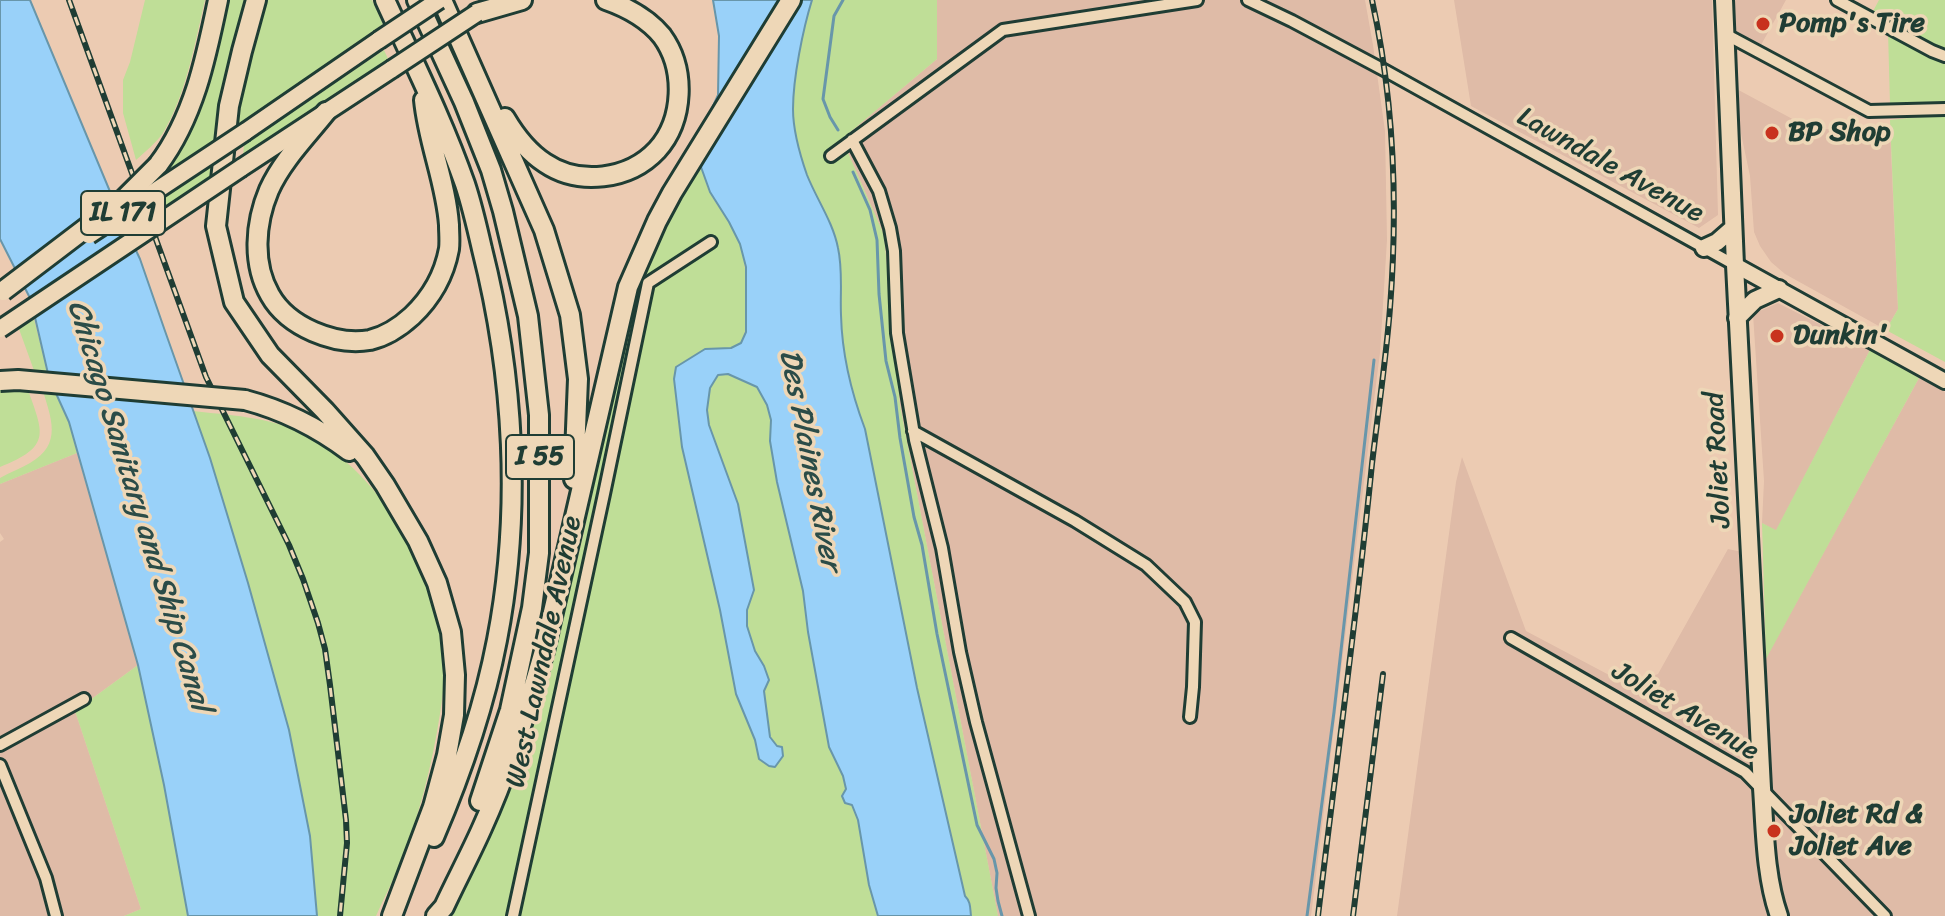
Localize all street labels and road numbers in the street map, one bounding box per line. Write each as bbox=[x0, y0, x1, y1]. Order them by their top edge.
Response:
street label: Lawndale Avenue bbox=[1511, 101, 1709, 231]
road number: IL 171 bbox=[81, 191, 165, 235]
street label: Joliet Road bbox=[1699, 391, 1739, 529]
road number: I 55 bbox=[506, 435, 574, 479]
street label: West Lawndale Avenue bbox=[500, 513, 590, 791]
street label: Joliet Avenue bbox=[1605, 655, 1765, 769]

